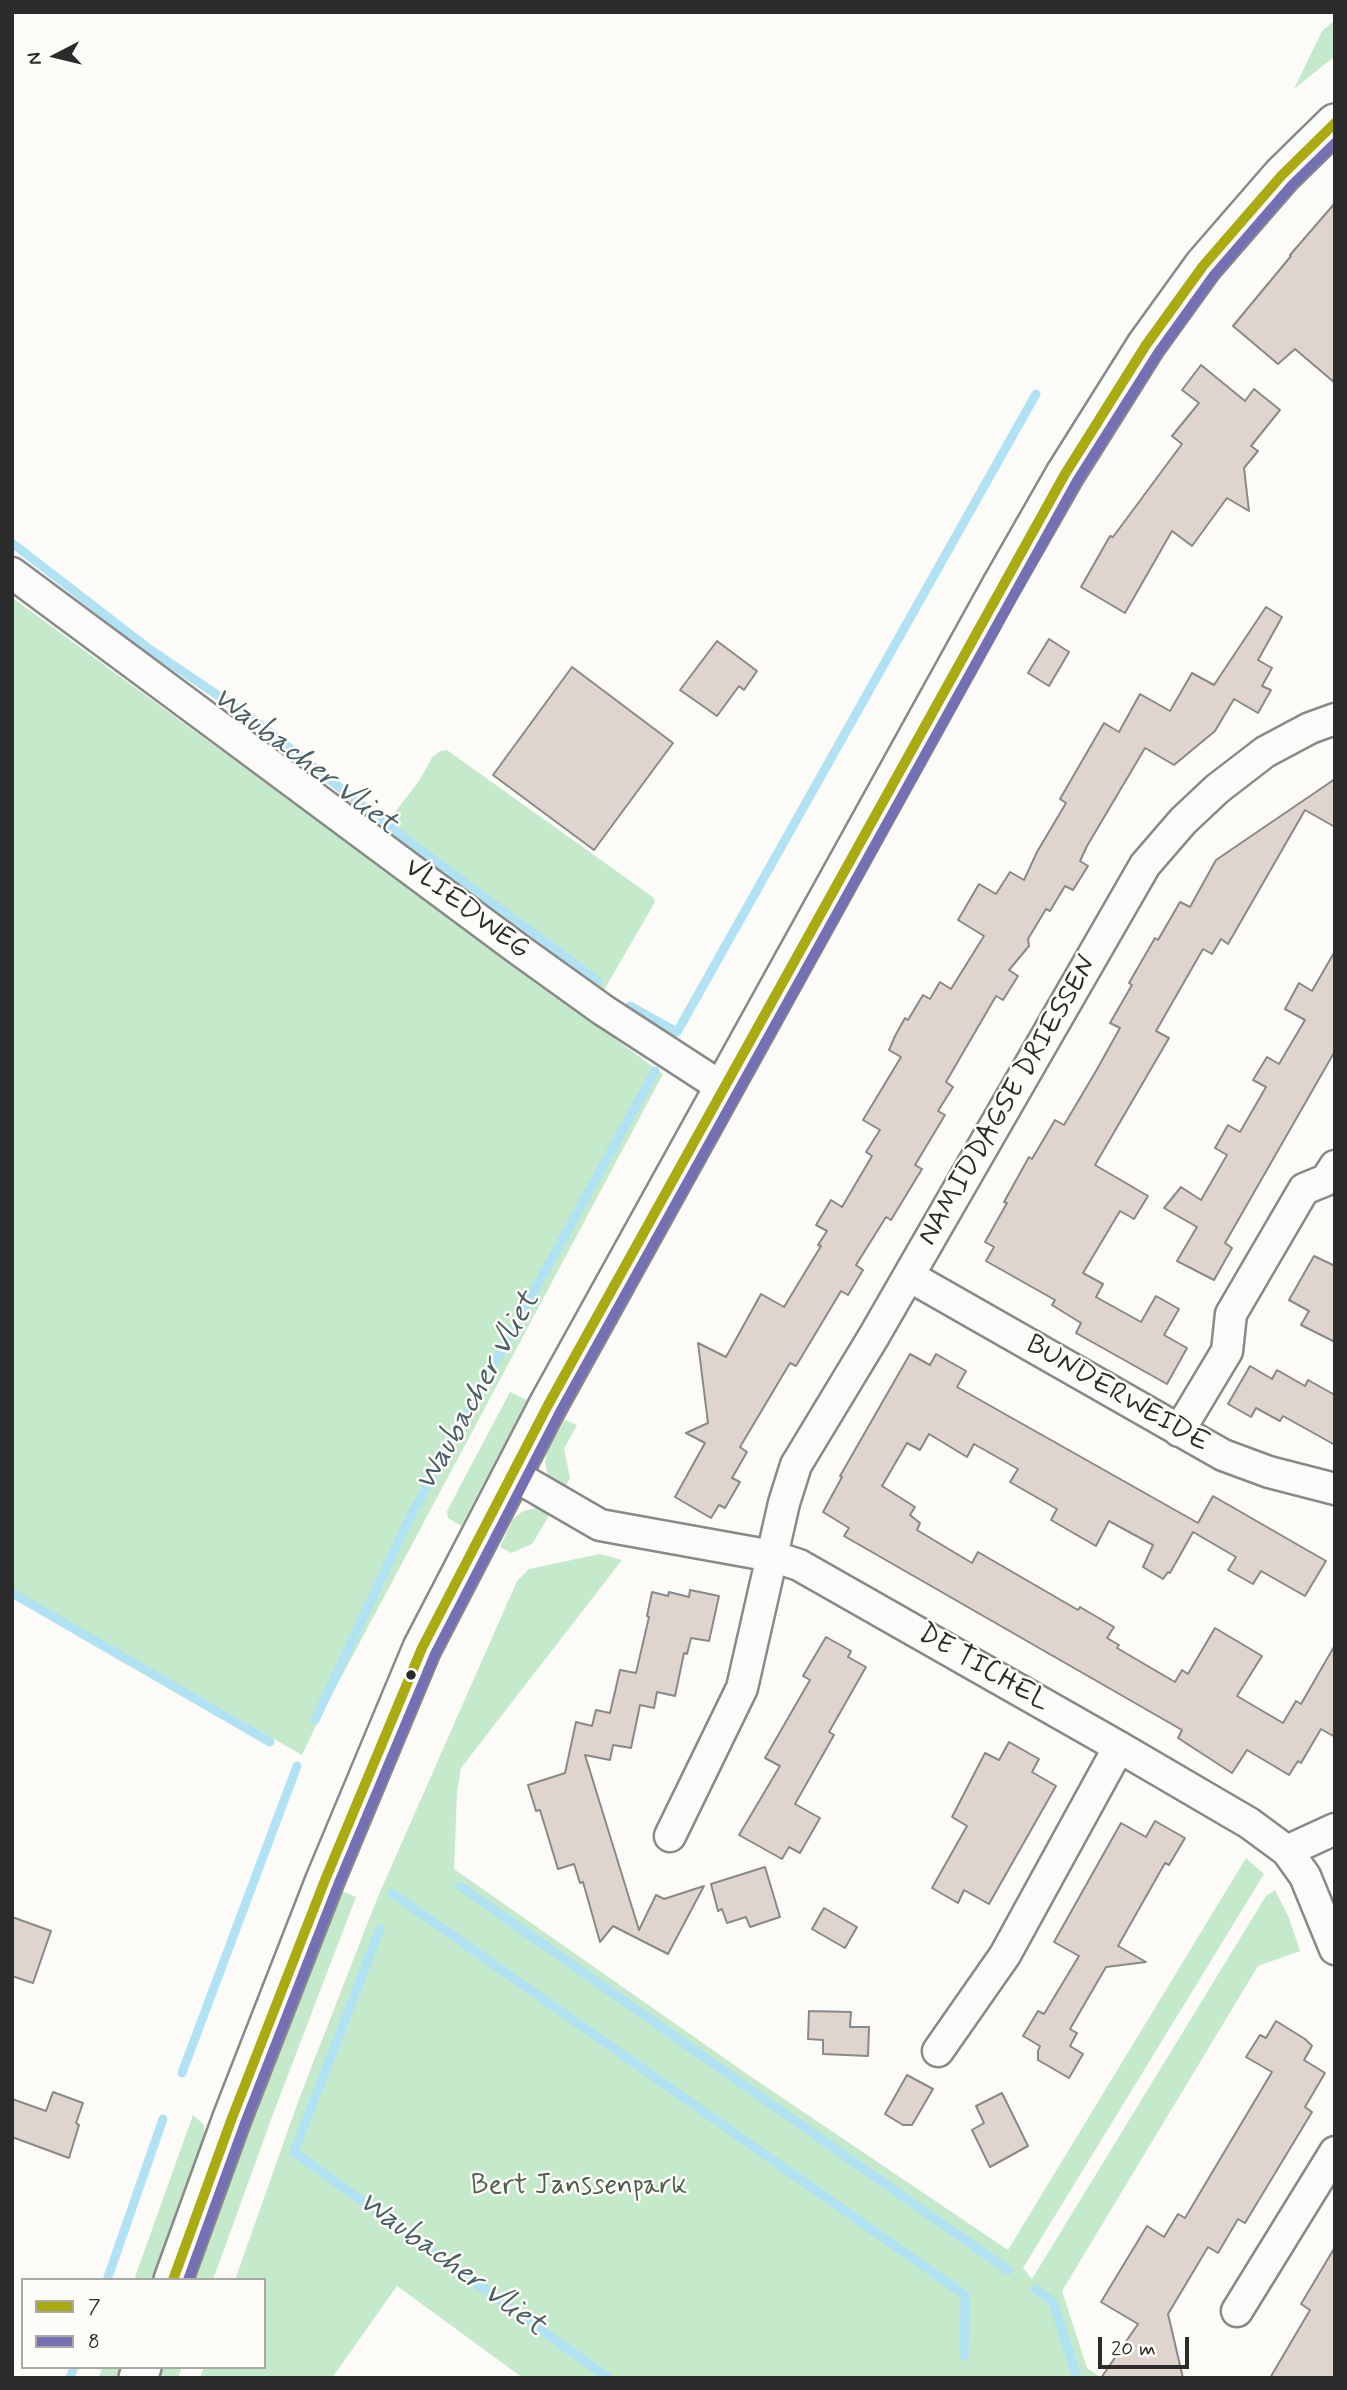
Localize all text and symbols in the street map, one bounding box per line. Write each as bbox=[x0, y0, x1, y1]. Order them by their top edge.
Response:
north arrow bbox=[21, 21, 91, 91]
text: N bbox=[21, 51, 48, 66]
water label: Waubacher Vliet bbox=[204, 681, 404, 843]
street label: VLIEDWEG bbox=[397, 852, 535, 968]
street label: NAMIDDAGSE DRIESSEN bbox=[912, 950, 1106, 1252]
water label: Waubacher Vliet bbox=[409, 1286, 549, 1498]
street label: BUNDERWEIDE bbox=[1019, 1329, 1215, 1461]
street label: DE TICHEL bbox=[911, 1618, 1055, 1720]
unlabelled marker bbox=[404, 1668, 418, 1682]
park label: Bert Janssenpark bbox=[471, 2170, 687, 2204]
water label: Waubacher Vliet bbox=[350, 2185, 552, 2345]
legend bbox=[21, 2278, 266, 2369]
text: 7 bbox=[88, 2293, 101, 2321]
scale bar bbox=[1102, 2324, 1193, 2368]
text: 8 bbox=[88, 2328, 100, 2356]
text: 20 m bbox=[1111, 2335, 1156, 2363]

